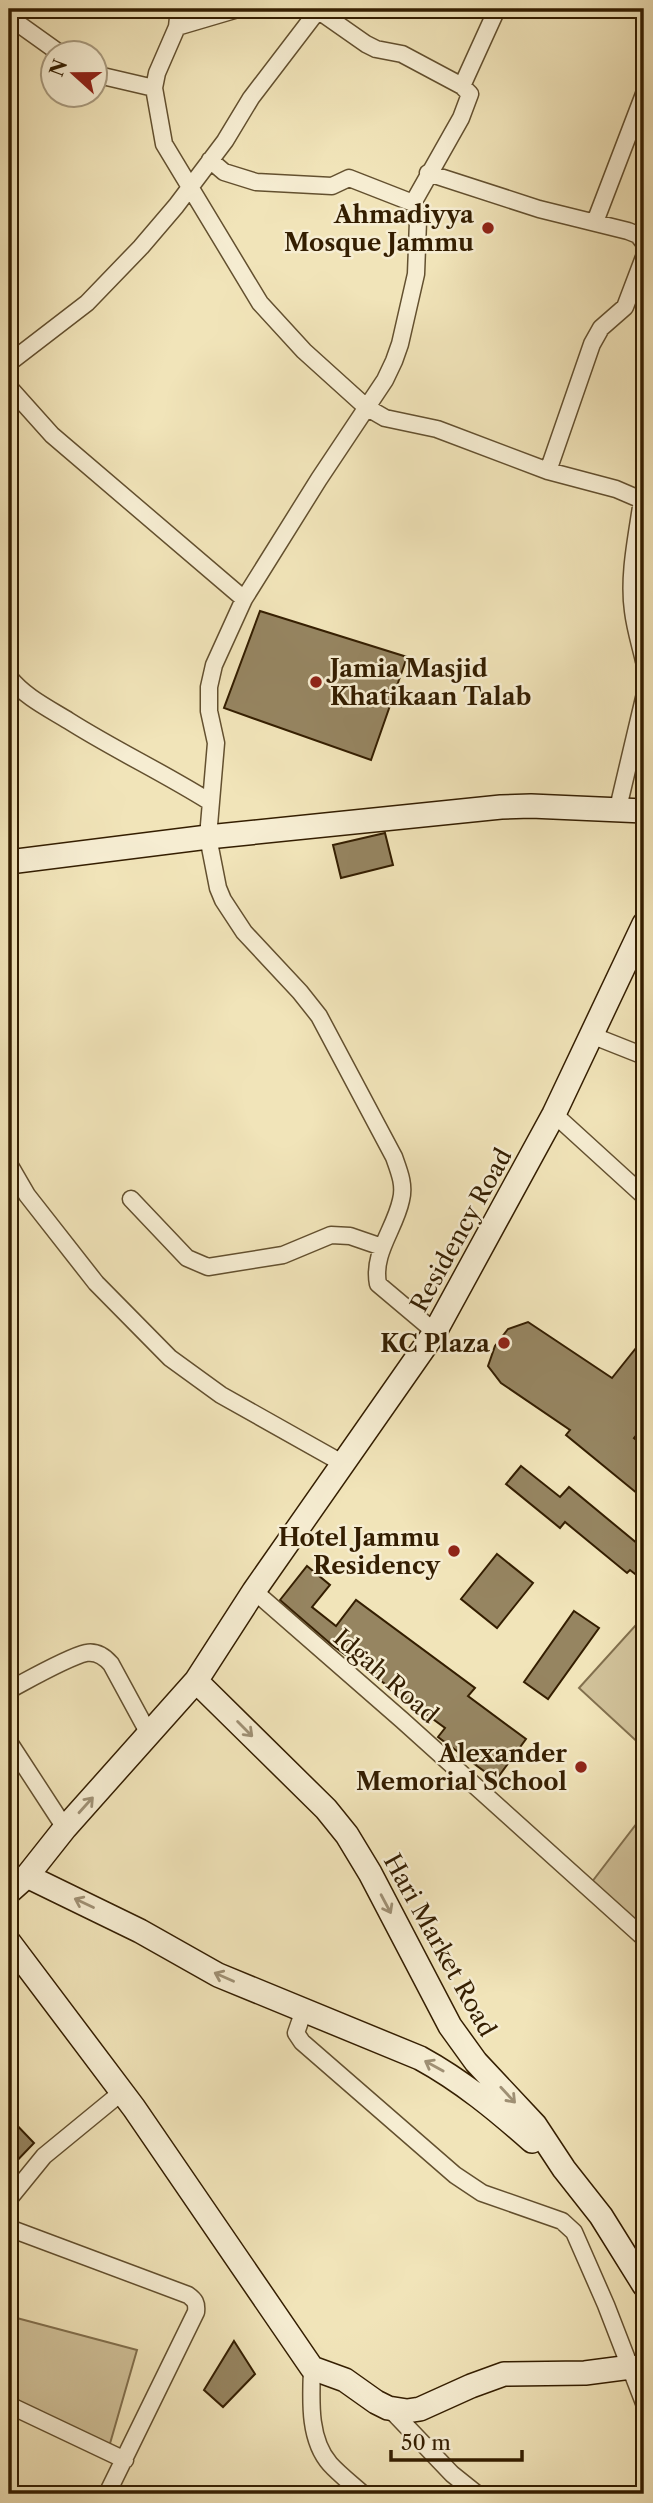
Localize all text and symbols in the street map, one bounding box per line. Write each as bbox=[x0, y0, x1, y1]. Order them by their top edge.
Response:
north arrow bbox=[38, 38, 108, 108]
text: N bbox=[45, 56, 72, 80]
place label: Ahmadiyya Mosque Jammu bbox=[284, 200, 475, 257]
marker: Ahmadiyya Mosque Jammu bbox=[480, 220, 496, 236]
place label: Jamia Masjid Khatikaan Talab bbox=[326, 654, 531, 711]
marker: Jamia Masjid Khatikaan Talab bbox=[308, 674, 324, 690]
street label: Residency Road bbox=[404, 1143, 518, 1317]
place label: KC Plaza bbox=[380, 1329, 491, 1358]
marker: KC Plaza bbox=[496, 1335, 512, 1351]
place label: Hotel Jammu Residency bbox=[278, 1523, 441, 1580]
marker: Hotel Jammu Residency bbox=[446, 1543, 462, 1559]
street label: Idgah Road bbox=[328, 1623, 445, 1730]
one-way arrow bbox=[236, 1720, 253, 1737]
place label: Alexander Memorial School bbox=[356, 1739, 567, 1796]
marker: Alexander Memorial School bbox=[573, 1759, 589, 1775]
one-way arrow bbox=[78, 1796, 94, 1814]
street label: Hari Market Road bbox=[378, 1849, 502, 2042]
one-way arrow bbox=[380, 1893, 394, 1914]
one-way arrow bbox=[74, 1895, 95, 1909]
one-way arrow bbox=[214, 1970, 236, 1983]
one-way arrow bbox=[424, 2058, 445, 2072]
one-way arrow bbox=[499, 2086, 516, 2103]
scale bar bbox=[391, 2419, 522, 2463]
text: 50 m bbox=[401, 2430, 451, 2455]

